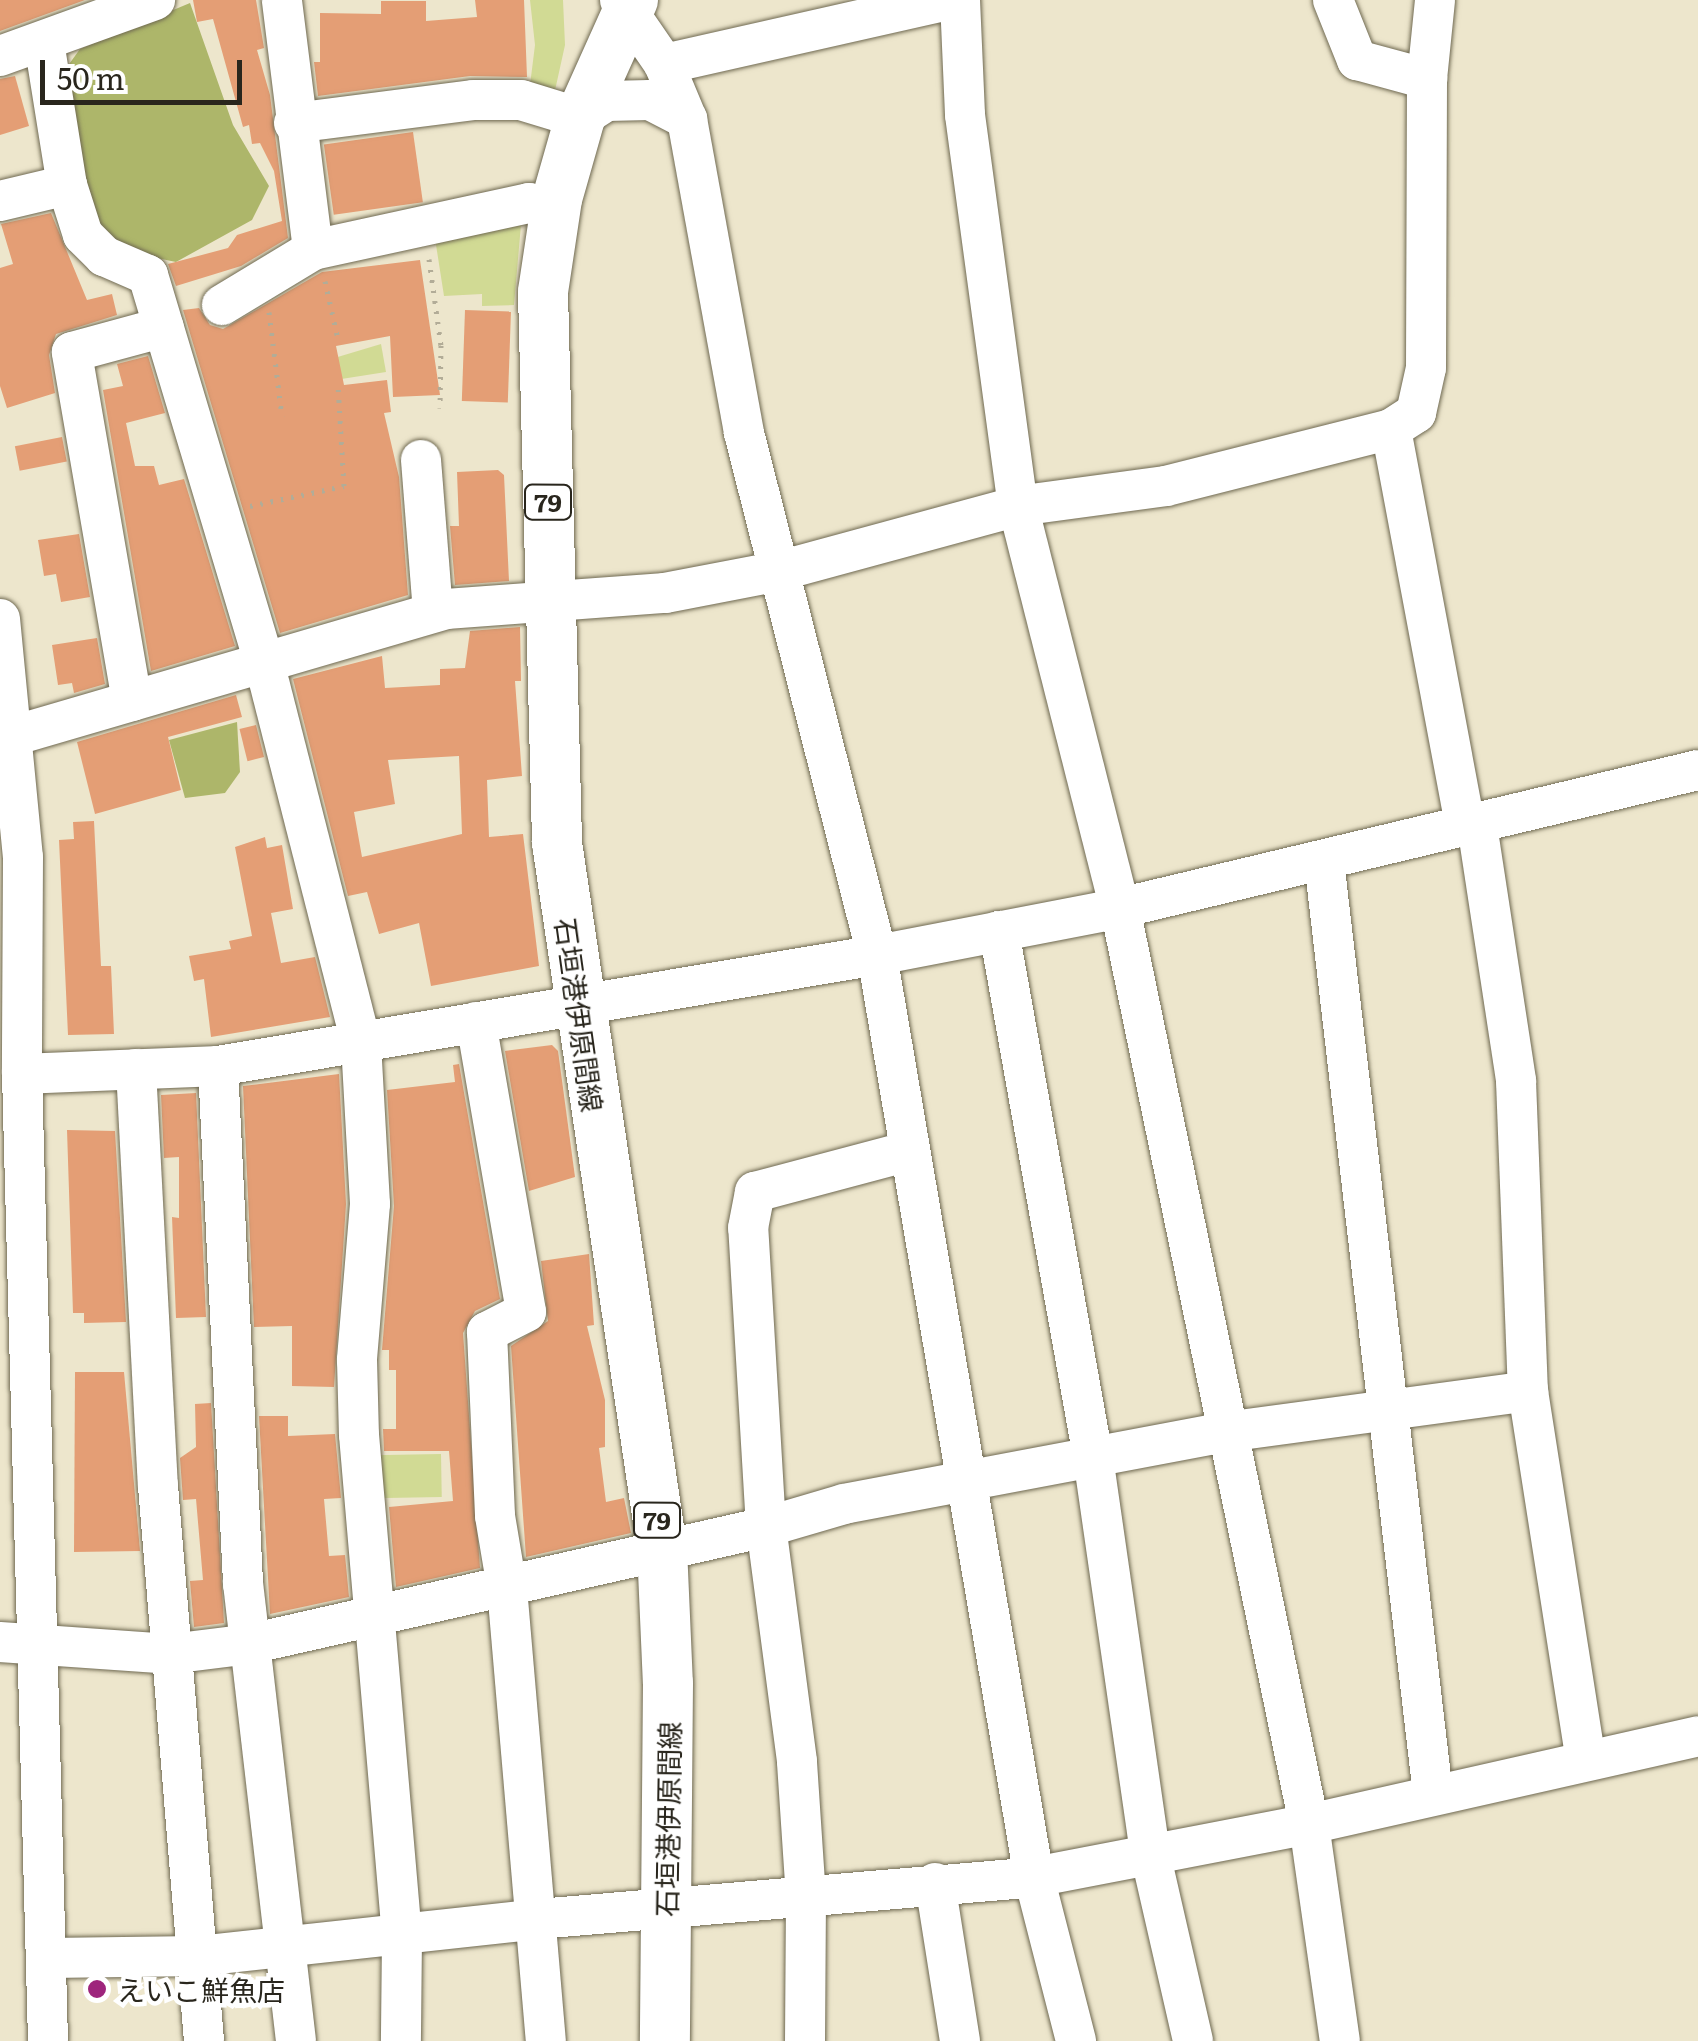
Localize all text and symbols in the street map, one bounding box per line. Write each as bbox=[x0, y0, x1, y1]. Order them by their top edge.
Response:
scale bar bbox=[45, 40, 248, 102]
text: 50 m bbox=[57, 55, 125, 99]
road number: 79 bbox=[523, 482, 573, 522]
street label: 石垣港伊原間線 bbox=[550, 916, 610, 1114]
road number: 79 bbox=[632, 1500, 682, 1540]
street label: 石垣港伊原間線 bbox=[648, 1721, 686, 1917]
place label: えいこ鮮魚店 bbox=[117, 1972, 285, 2006]
marker: えいこ鮮魚店 bbox=[86, 1978, 108, 2000]

